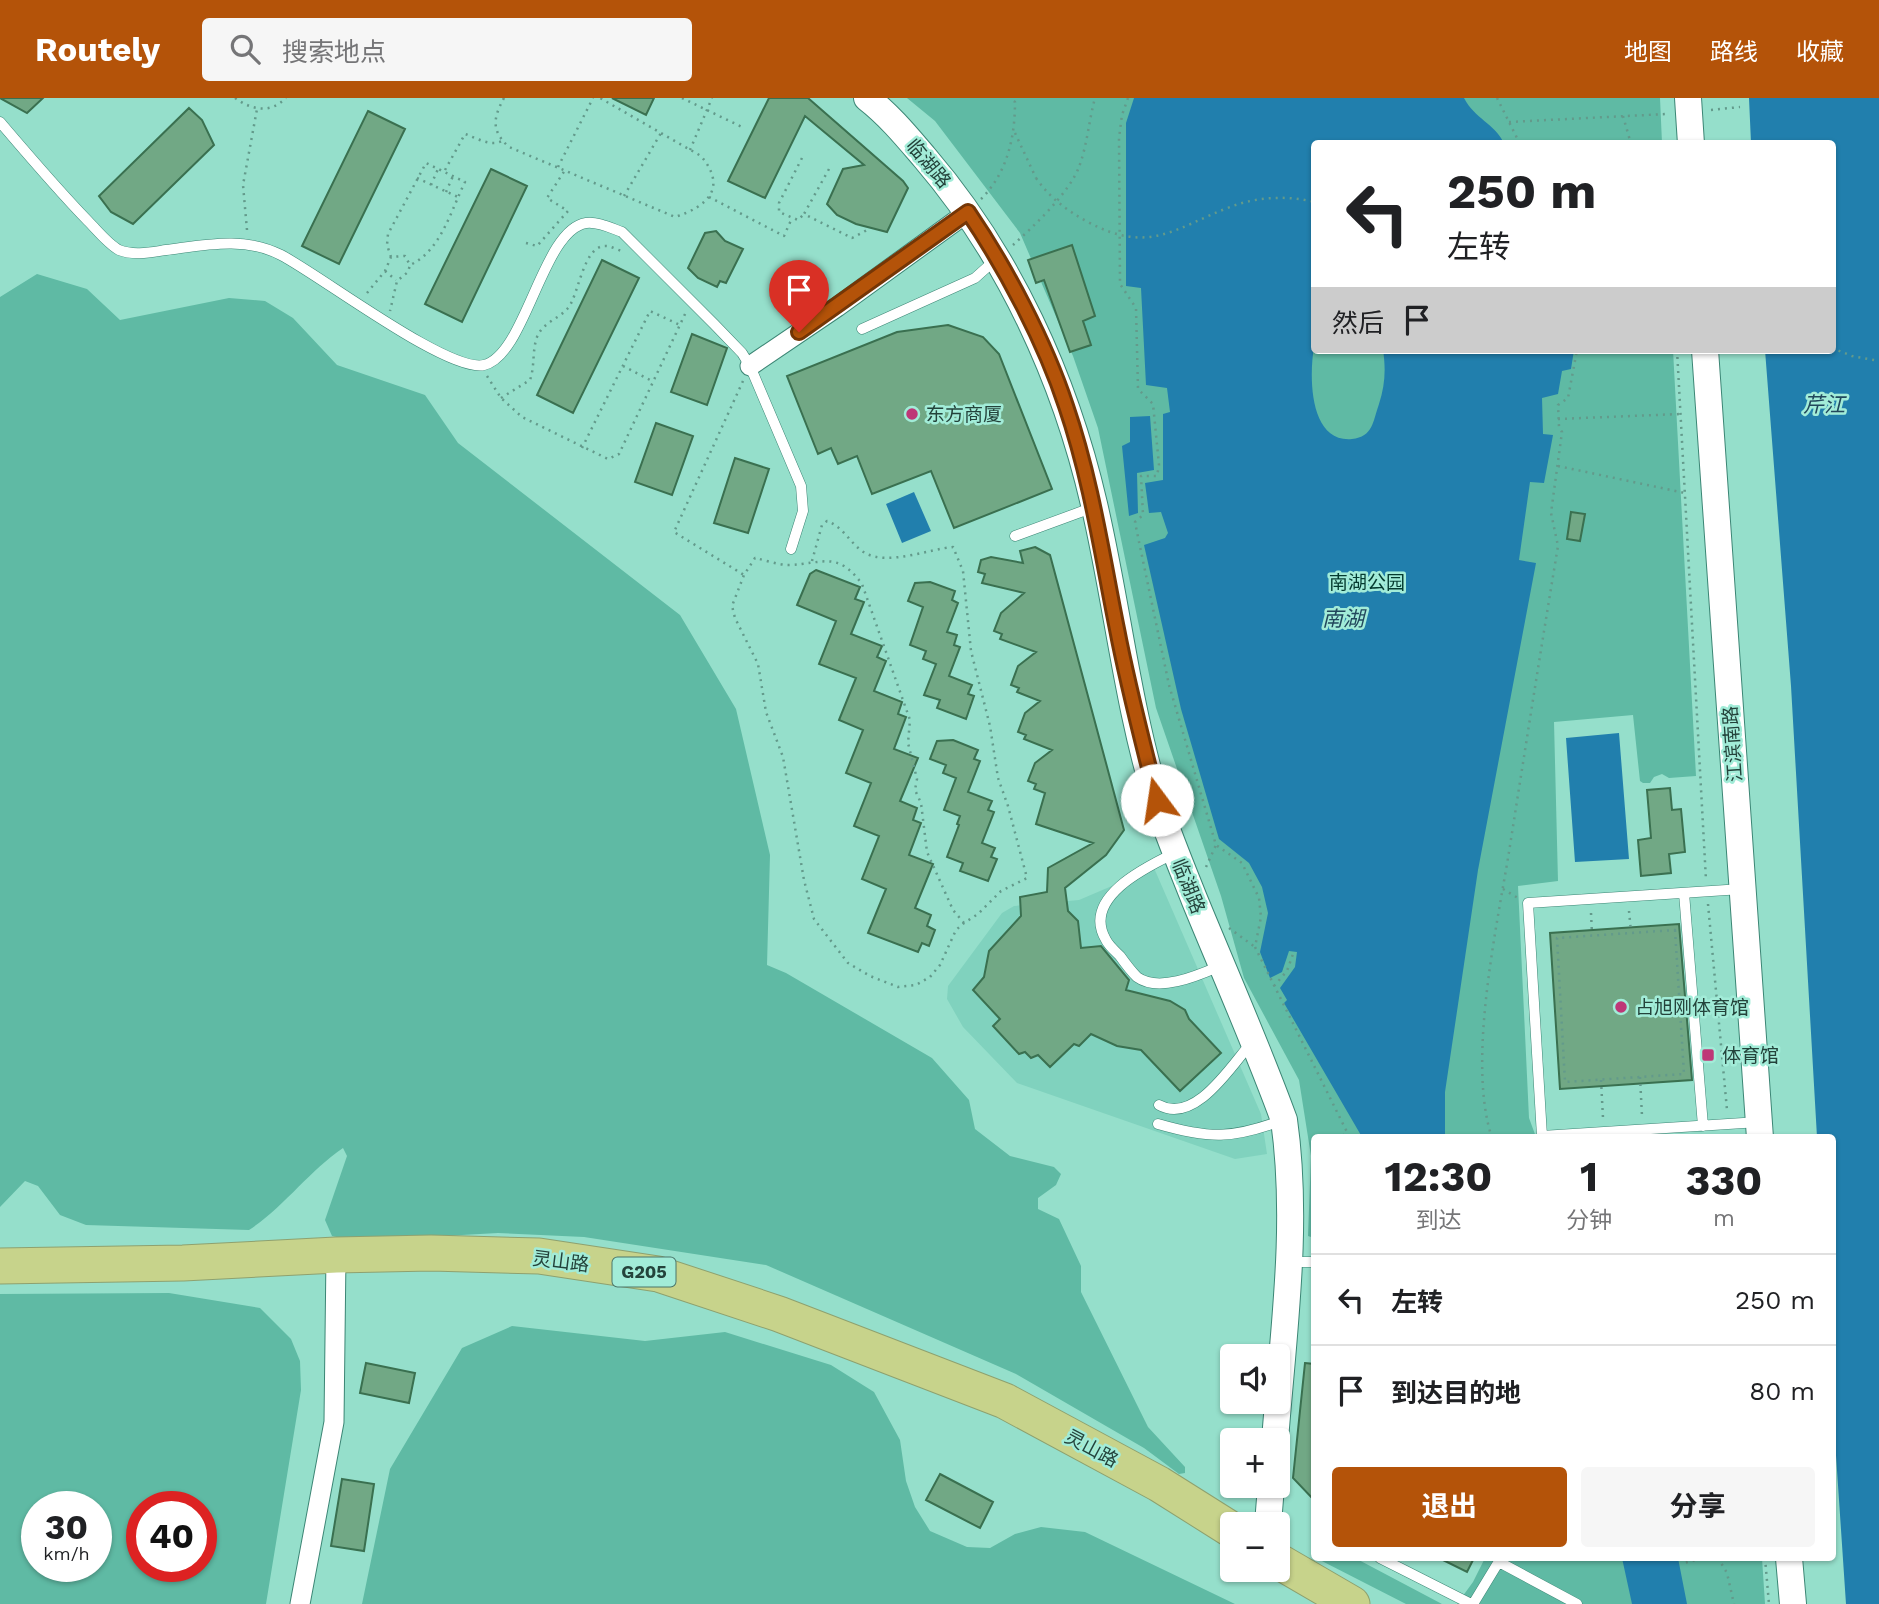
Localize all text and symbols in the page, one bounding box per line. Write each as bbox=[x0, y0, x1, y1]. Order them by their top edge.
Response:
search box bbox=[202, 18, 692, 81]
text: Routely bbox=[35, 30, 160, 69]
icon: search bbox=[226, 30, 264, 68]
text: 搜索地点 bbox=[282, 37, 386, 67]
text: 地图 bbox=[1624, 38, 1672, 66]
text: 路线 bbox=[1710, 38, 1758, 66]
text: 收藏 bbox=[1796, 38, 1844, 66]
street label: 临湖路 bbox=[901, 134, 956, 193]
text: 250 m bbox=[1447, 162, 1596, 220]
icon: left bbox=[1332, 168, 1423, 259]
text: 左转 bbox=[1447, 228, 1511, 266]
pin bbox=[769, 260, 829, 332]
icon: arrive bbox=[780, 271, 818, 309]
icon: arrive bbox=[1398, 301, 1436, 339]
text: 然后 bbox=[1332, 308, 1384, 338]
water label: 芹江 bbox=[1803, 392, 1847, 417]
place label: 东方商厦 bbox=[926, 403, 1002, 426]
marker: 东方商厦 bbox=[904, 406, 920, 422]
park label: 南湖公园 bbox=[1329, 571, 1405, 594]
water label: 南湖 bbox=[1322, 606, 1367, 631]
street label: 江滨南路 bbox=[1718, 705, 1747, 783]
position arrow bbox=[1120, 763, 1194, 837]
street label: 临湖路 bbox=[1167, 855, 1210, 917]
place label: 占旭刚体育馆 bbox=[1635, 996, 1749, 1019]
marker: 占旭刚体育馆 bbox=[1613, 999, 1629, 1015]
place label: 体育馆 bbox=[1722, 1044, 1779, 1067]
marker: 体育馆 bbox=[1700, 1047, 1716, 1063]
text: 12:30 bbox=[1385, 1152, 1492, 1201]
text: 1 bbox=[1580, 1152, 1598, 1201]
text: 330 bbox=[1686, 1156, 1762, 1205]
text: m bbox=[1713, 1205, 1735, 1232]
text: 到达 bbox=[1415, 1207, 1461, 1234]
text: 分钟 bbox=[1566, 1207, 1612, 1234]
street label: 灵山路 bbox=[531, 1247, 591, 1276]
road number: G205 bbox=[612, 1258, 676, 1287]
icon: left bbox=[1332, 1281, 1370, 1319]
text: 250 m bbox=[1735, 1285, 1815, 1315]
text: 左转 bbox=[1391, 1287, 1443, 1317]
map controls bbox=[1220, 1344, 1290, 1582]
button: sound bbox=[1220, 1344, 1290, 1414]
icon: arrive bbox=[1332, 1372, 1370, 1410]
text: 80 m bbox=[1749, 1376, 1815, 1406]
text: 到达目的地 bbox=[1391, 1378, 1521, 1408]
street label: 灵山路 bbox=[1061, 1425, 1122, 1472]
button: + bbox=[1220, 1428, 1290, 1498]
button: 退出 bbox=[1332, 1467, 1567, 1547]
button: 分享 bbox=[1581, 1467, 1815, 1547]
speed limit sign: 40 bbox=[126, 1491, 217, 1582]
text: 30 bbox=[45, 1506, 88, 1548]
button: − bbox=[1220, 1512, 1290, 1582]
text: km/h bbox=[43, 1543, 90, 1564]

